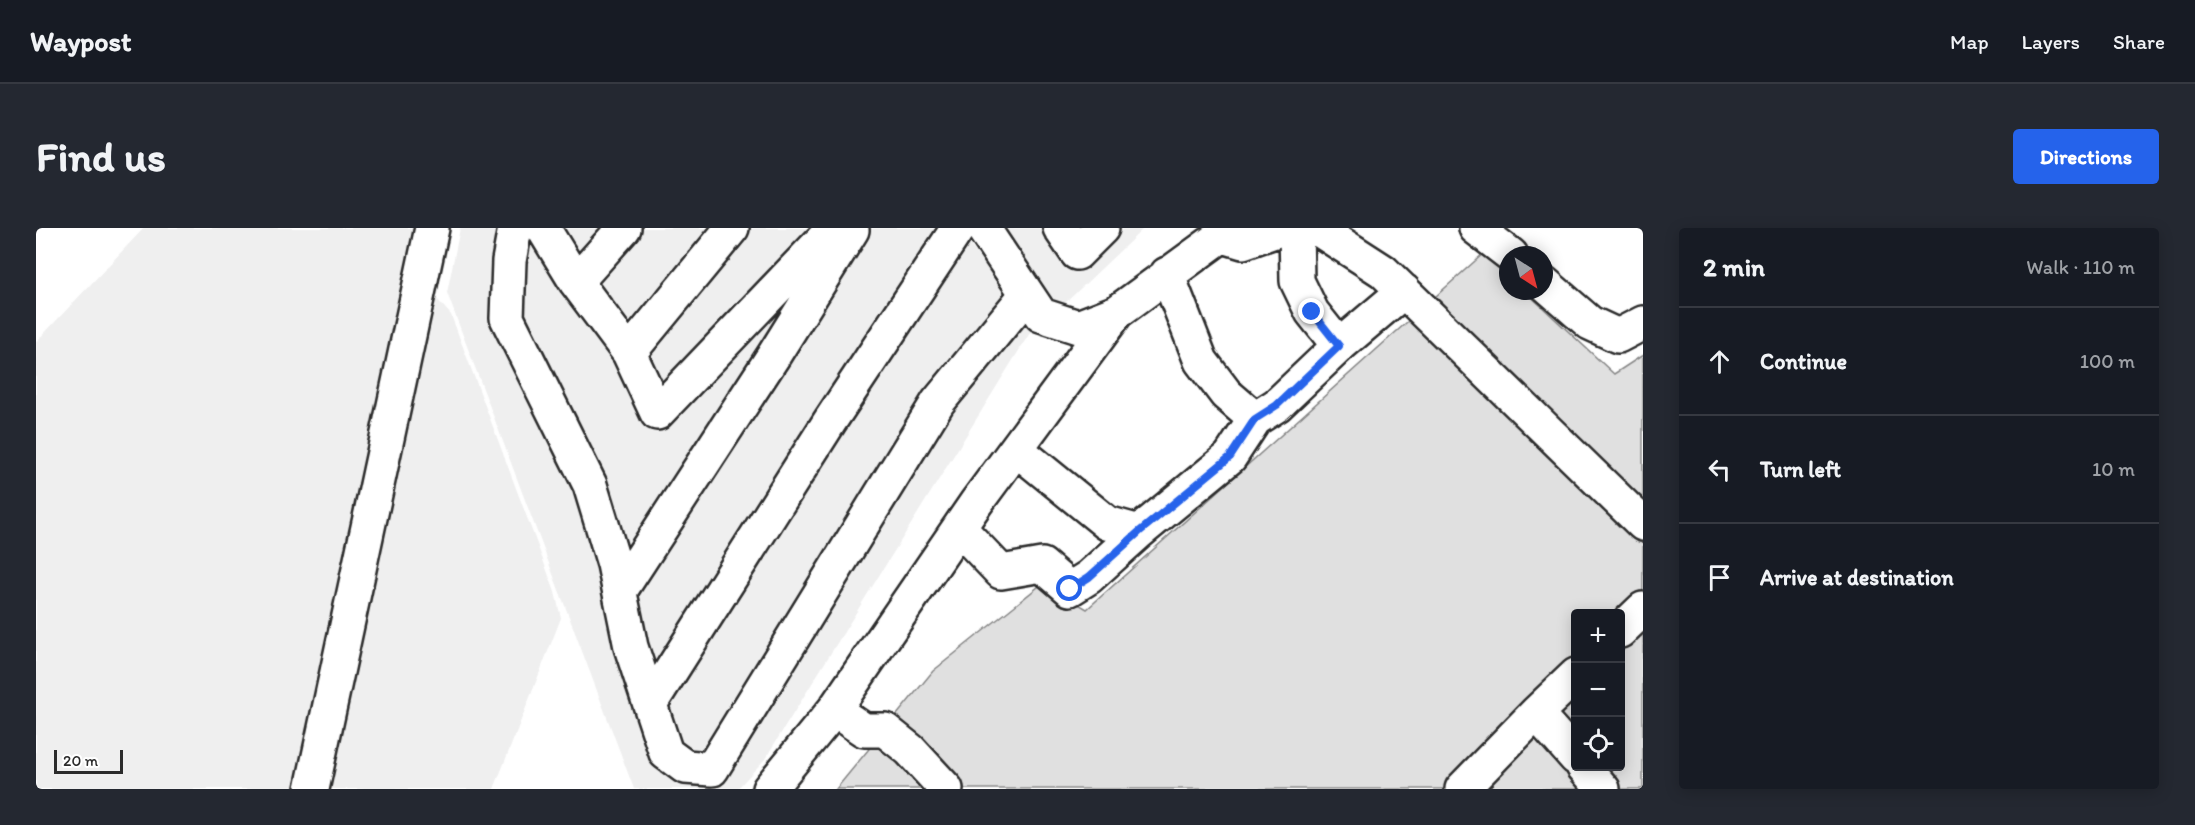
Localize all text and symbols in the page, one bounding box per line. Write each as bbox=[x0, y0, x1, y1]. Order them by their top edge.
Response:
text: Waypost bbox=[30, 24, 132, 58]
text: Map bbox=[1950, 29, 1989, 54]
text: Layers bbox=[2022, 29, 2080, 54]
text: Share bbox=[2113, 29, 2165, 54]
button: Directions bbox=[2013, 129, 2159, 184]
text: Find us bbox=[36, 131, 166, 182]
north arrow bbox=[1499, 246, 1553, 300]
text: 2 min bbox=[1703, 251, 1765, 283]
text: Walk · 110 m bbox=[2026, 255, 2135, 279]
route end bbox=[1298, 298, 1324, 324]
icon: ahead bbox=[1703, 345, 1736, 378]
text: Continue bbox=[1760, 348, 1847, 375]
text: 100 m bbox=[2080, 349, 2135, 373]
icon: left bbox=[1703, 453, 1736, 486]
text: Turn left bbox=[1760, 456, 1841, 483]
text: 10 m bbox=[2092, 457, 2135, 481]
icon: arrive bbox=[1703, 561, 1736, 594]
text: Arrive at destination bbox=[1760, 564, 1954, 591]
route start bbox=[1056, 575, 1082, 601]
map controls bbox=[1571, 609, 1625, 771]
button: + bbox=[1571, 609, 1625, 663]
button: − bbox=[1571, 663, 1625, 717]
button: locate bbox=[1571, 717, 1625, 771]
scale bar bbox=[54, 747, 123, 774]
text: 20 m bbox=[63, 751, 98, 770]

